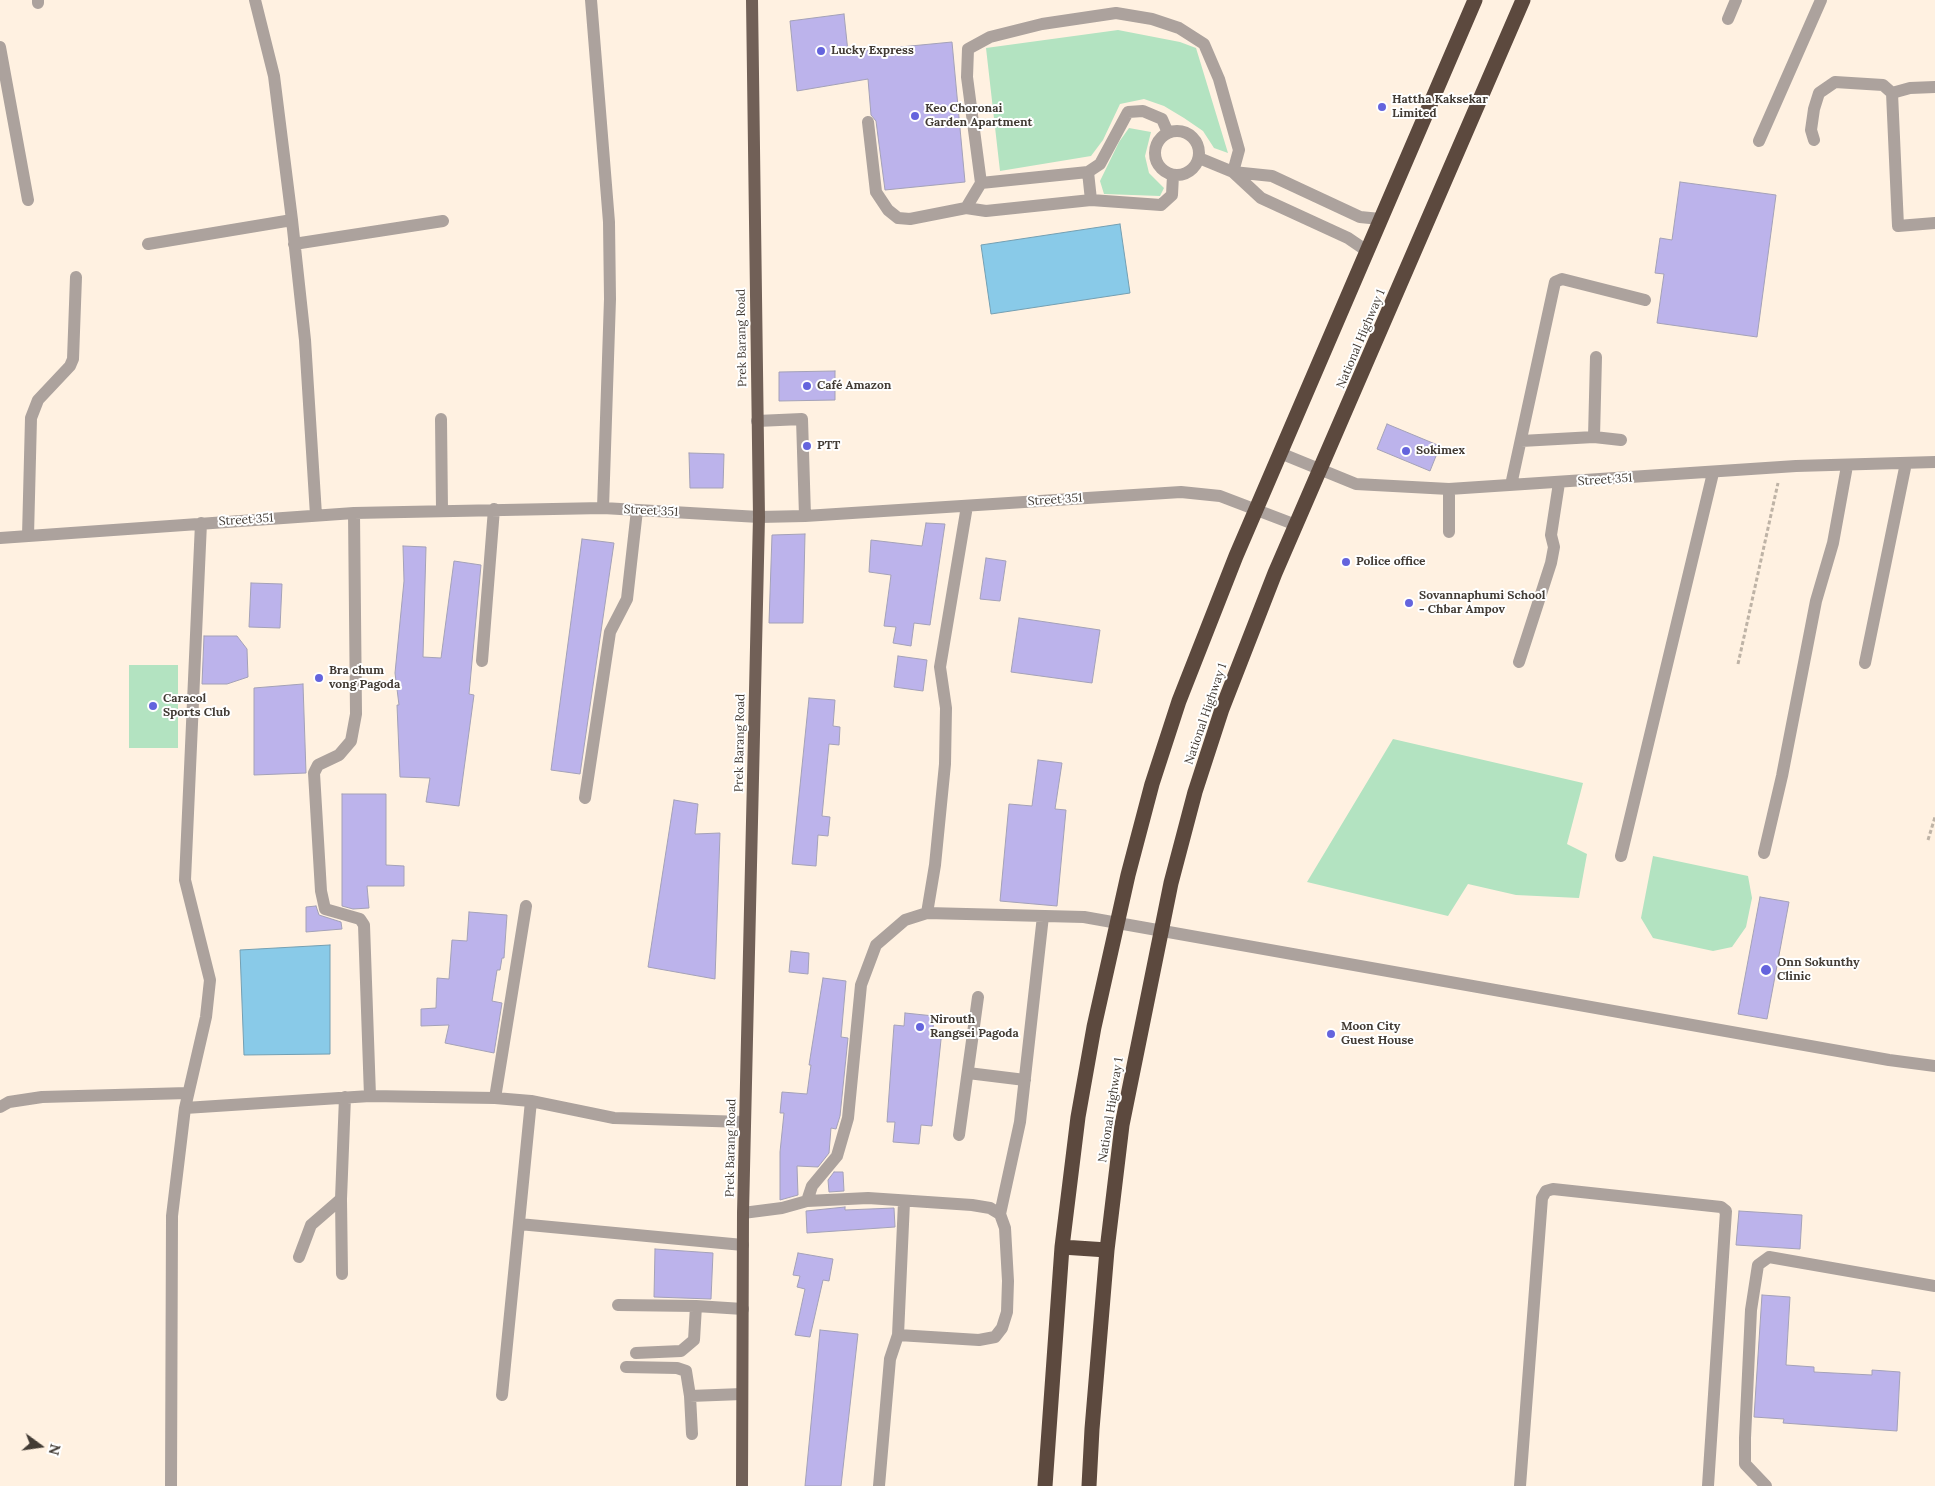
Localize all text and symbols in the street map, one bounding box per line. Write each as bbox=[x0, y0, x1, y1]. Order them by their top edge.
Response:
place label: Lucky Express bbox=[831, 44, 914, 58]
marker: Lucky Express bbox=[815, 45, 827, 57]
place label: Hattha Kaksekar Limited bbox=[1392, 93, 1488, 121]
marker: Hattha Kaksekar Limited bbox=[1376, 101, 1388, 113]
place label: Keo Choronai Garden Apartment bbox=[925, 102, 1033, 130]
marker: Keo Choronai Garden Apartment bbox=[909, 110, 921, 122]
street label: National Highway 1 bbox=[1334, 287, 1388, 391]
street label: Prek Barang Road bbox=[734, 289, 750, 387]
place label: Café Amazon bbox=[817, 379, 891, 393]
marker: Café Amazon bbox=[801, 380, 813, 392]
place label: PTT bbox=[817, 439, 840, 453]
marker: PTT bbox=[801, 440, 813, 452]
place label: Sokimex bbox=[1416, 444, 1465, 458]
marker: Sokimex bbox=[1400, 445, 1412, 457]
street label: Street 351 bbox=[1577, 471, 1633, 489]
street label: Street 351 bbox=[1027, 491, 1083, 509]
street label: Street 351 bbox=[623, 502, 679, 520]
street label: Street 351 bbox=[218, 511, 274, 529]
place label: Police office bbox=[1356, 555, 1426, 569]
marker: Police office bbox=[1340, 556, 1352, 568]
place label: Sovannaphumi School - Chbar Ampov bbox=[1419, 589, 1545, 617]
marker: Sovannaphumi School - Chbar Ampov bbox=[1403, 597, 1415, 609]
street label: National Highway 1 bbox=[1182, 661, 1230, 767]
place label: Bra chum vong Pagoda bbox=[329, 664, 400, 692]
marker: Bra chum vong Pagoda bbox=[313, 672, 325, 684]
place label: Caracol Sports Club bbox=[163, 692, 230, 720]
street label: Prek Barang Road bbox=[732, 694, 748, 792]
marker: Caracol Sports Club bbox=[147, 700, 159, 712]
place label: Onn Sokunthy Clinic bbox=[1777, 956, 1860, 984]
marker: Onn Sokunthy Clinic bbox=[1759, 963, 1773, 977]
place label: Nirouth Rangsei Pagoda bbox=[930, 1013, 1019, 1041]
place label: Moon City Guest House bbox=[1341, 1020, 1414, 1048]
marker: Nirouth Rangsei Pagoda bbox=[914, 1021, 926, 1033]
marker: Moon City Guest House bbox=[1325, 1028, 1337, 1040]
street label: National Highway 1 bbox=[1096, 1056, 1126, 1164]
street label: Prek Barang Road bbox=[723, 1099, 739, 1197]
north arrow bbox=[15, 1421, 65, 1471]
text: N bbox=[45, 1442, 65, 1457]

